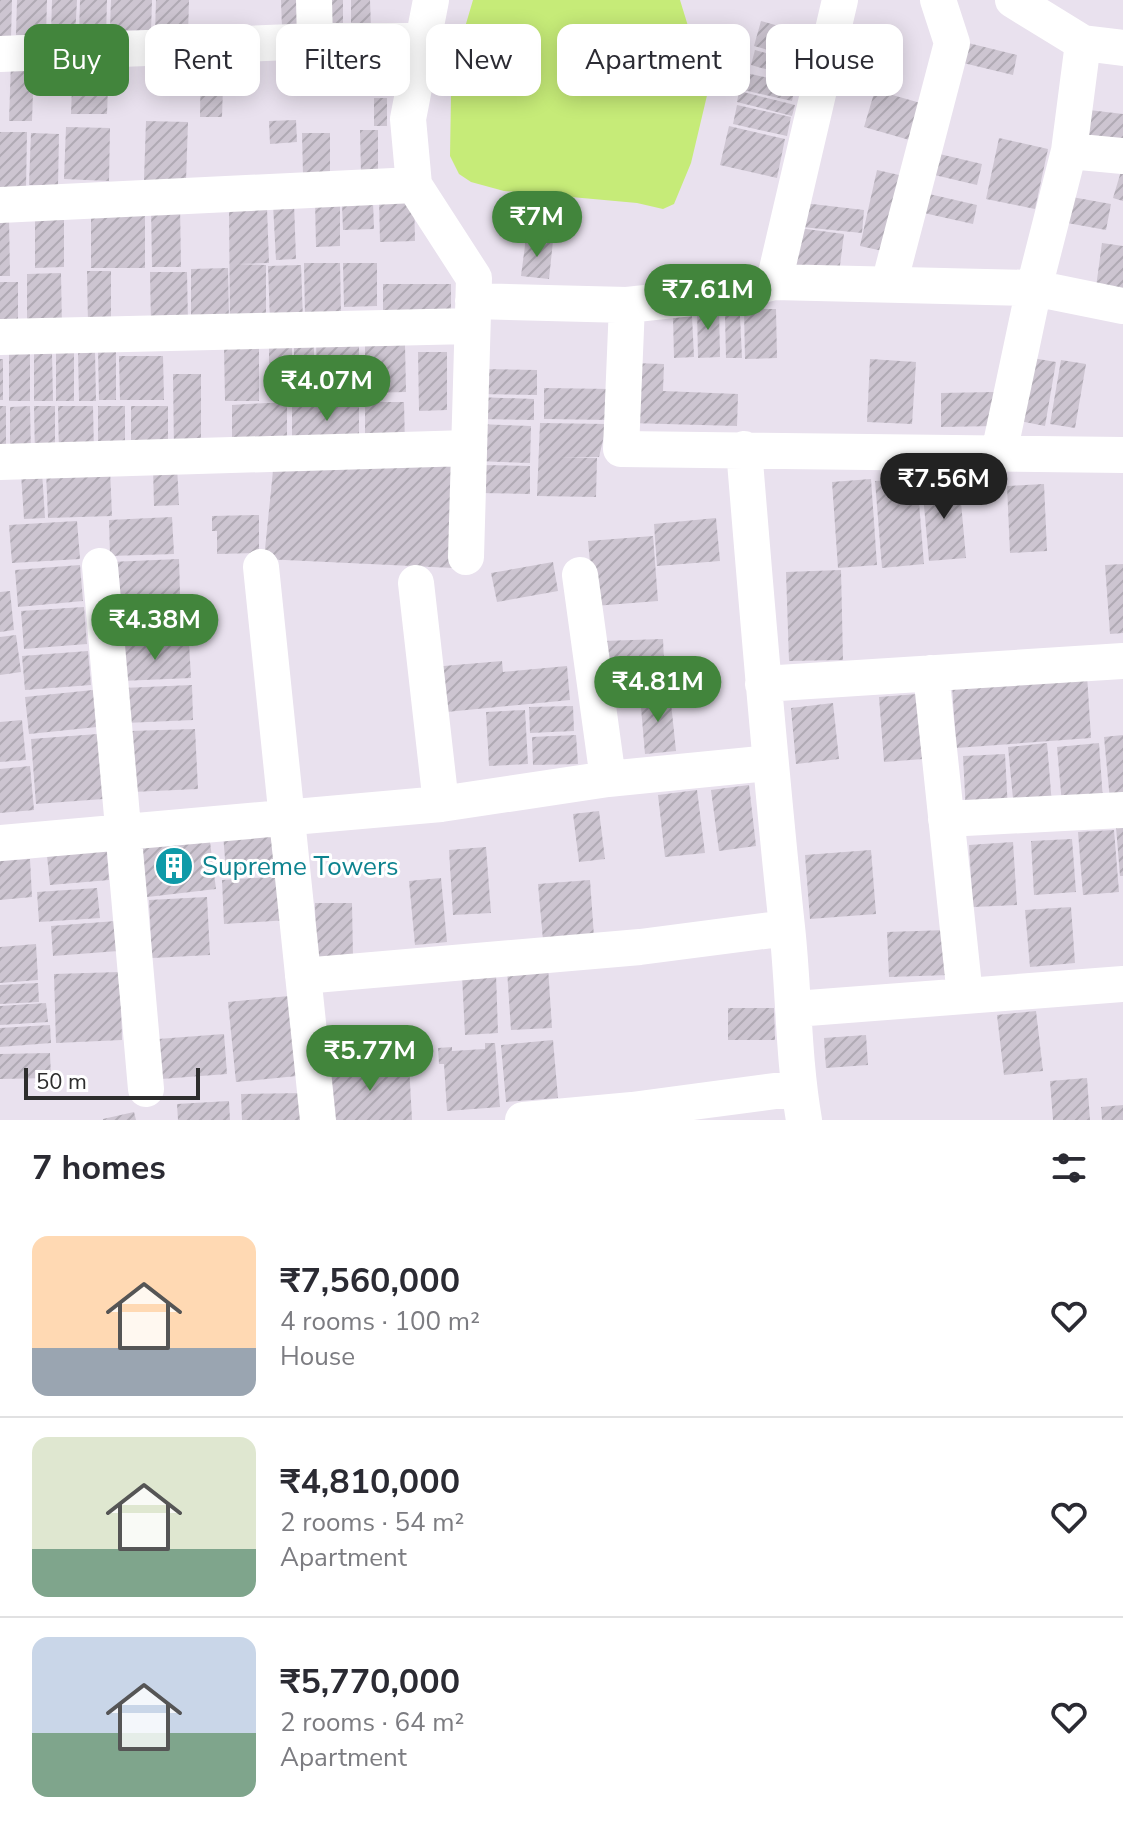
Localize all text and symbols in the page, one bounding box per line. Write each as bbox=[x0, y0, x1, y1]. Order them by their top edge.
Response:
chip: Buy bbox=[24, 24, 129, 96]
chip: Rent bbox=[145, 24, 260, 96]
chip: Filters bbox=[276, 24, 410, 96]
chip: New bbox=[426, 24, 541, 96]
chip: Apartment bbox=[557, 24, 750, 96]
chip: House bbox=[766, 24, 903, 96]
pin: ₹7M bbox=[498, 191, 576, 259]
text: ₹7M bbox=[510, 199, 564, 234]
pin: ₹7.61M bbox=[643, 264, 773, 332]
text: ₹7.61M bbox=[662, 272, 754, 307]
pin: ₹4.07M bbox=[262, 355, 392, 423]
text: ₹4.07M bbox=[281, 363, 373, 398]
pin: ₹7.56M bbox=[879, 453, 1009, 521]
text: ₹7.56M bbox=[898, 461, 990, 496]
pin: ₹4.38M bbox=[90, 594, 220, 662]
text: ₹4.38M bbox=[109, 602, 201, 637]
pin: ₹4.81M bbox=[593, 656, 723, 724]
text: ₹4.81M bbox=[612, 664, 704, 699]
building icon: Supreme Towers bbox=[153, 845, 195, 887]
place label: Supreme Towers bbox=[202, 849, 399, 884]
pin: ₹5.77M bbox=[305, 1025, 435, 1093]
text: ₹5.77M bbox=[324, 1033, 416, 1068]
scale bar bbox=[24, 1064, 200, 1100]
text: 50 m bbox=[36, 1067, 87, 1097]
text: 7 homes bbox=[32, 1145, 166, 1191]
icon: filters bbox=[1047, 1146, 1091, 1190]
text: ₹7,560,000 bbox=[280, 1258, 460, 1304]
icon: home bbox=[96, 1268, 192, 1364]
icon: heart bbox=[1047, 1294, 1091, 1338]
text: 4 rooms · 100 m² bbox=[280, 1304, 480, 1339]
text: House bbox=[280, 1339, 355, 1374]
text: ₹4,810,000 bbox=[280, 1459, 460, 1505]
icon: home bbox=[96, 1469, 192, 1565]
icon: heart bbox=[1047, 1495, 1091, 1539]
text: 2 rooms · 54 m² bbox=[280, 1505, 464, 1540]
text: Apartment bbox=[280, 1540, 407, 1575]
text: ₹5,770,000 bbox=[280, 1659, 460, 1705]
icon: home bbox=[96, 1669, 192, 1765]
icon: heart bbox=[1047, 1695, 1091, 1739]
text: 2 rooms · 64 m² bbox=[280, 1705, 464, 1740]
text: Apartment bbox=[280, 1740, 407, 1775]

